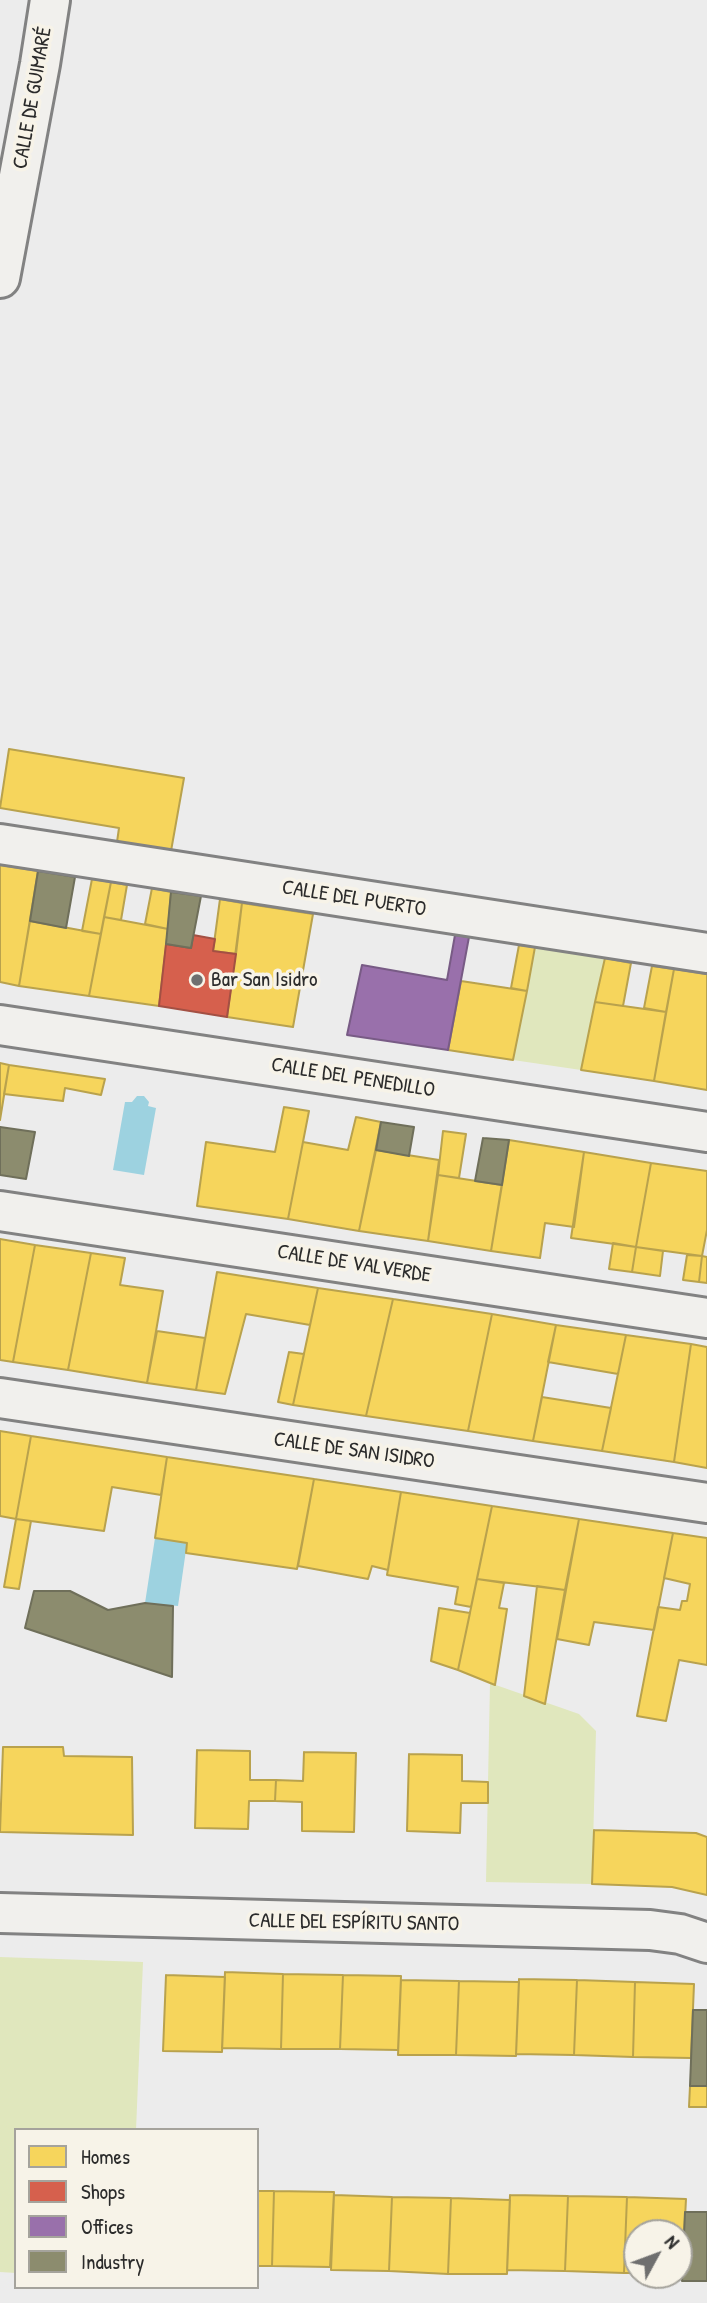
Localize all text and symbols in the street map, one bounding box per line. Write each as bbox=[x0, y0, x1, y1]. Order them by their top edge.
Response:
street label: CALLE DE GUIMARÉ bbox=[8, 25, 58, 171]
street label: CALLE DEL PUERTO bbox=[280, 875, 428, 923]
place label: Bar San Isidro bbox=[211, 967, 317, 993]
marker: Bar San Isidro bbox=[189, 972, 205, 988]
street label: CALLE DEL PENEDILLO bbox=[269, 1053, 437, 1103]
street label: CALLE DE VALVERDE bbox=[275, 1239, 433, 1289]
street label: CALLE DE SAN ISIDRO bbox=[272, 1427, 436, 1475]
street label: CALLE DEL ESPÍRITU SANTO bbox=[249, 1909, 459, 1937]
legend bbox=[14, 2128, 259, 2289]
text: Homes bbox=[81, 2142, 130, 2171]
text: Shops bbox=[81, 2177, 125, 2206]
text: Offices bbox=[81, 2212, 133, 2241]
north arrow bbox=[623, 2219, 693, 2289]
text: N bbox=[659, 2229, 685, 2254]
text: Industry bbox=[81, 2247, 144, 2276]

